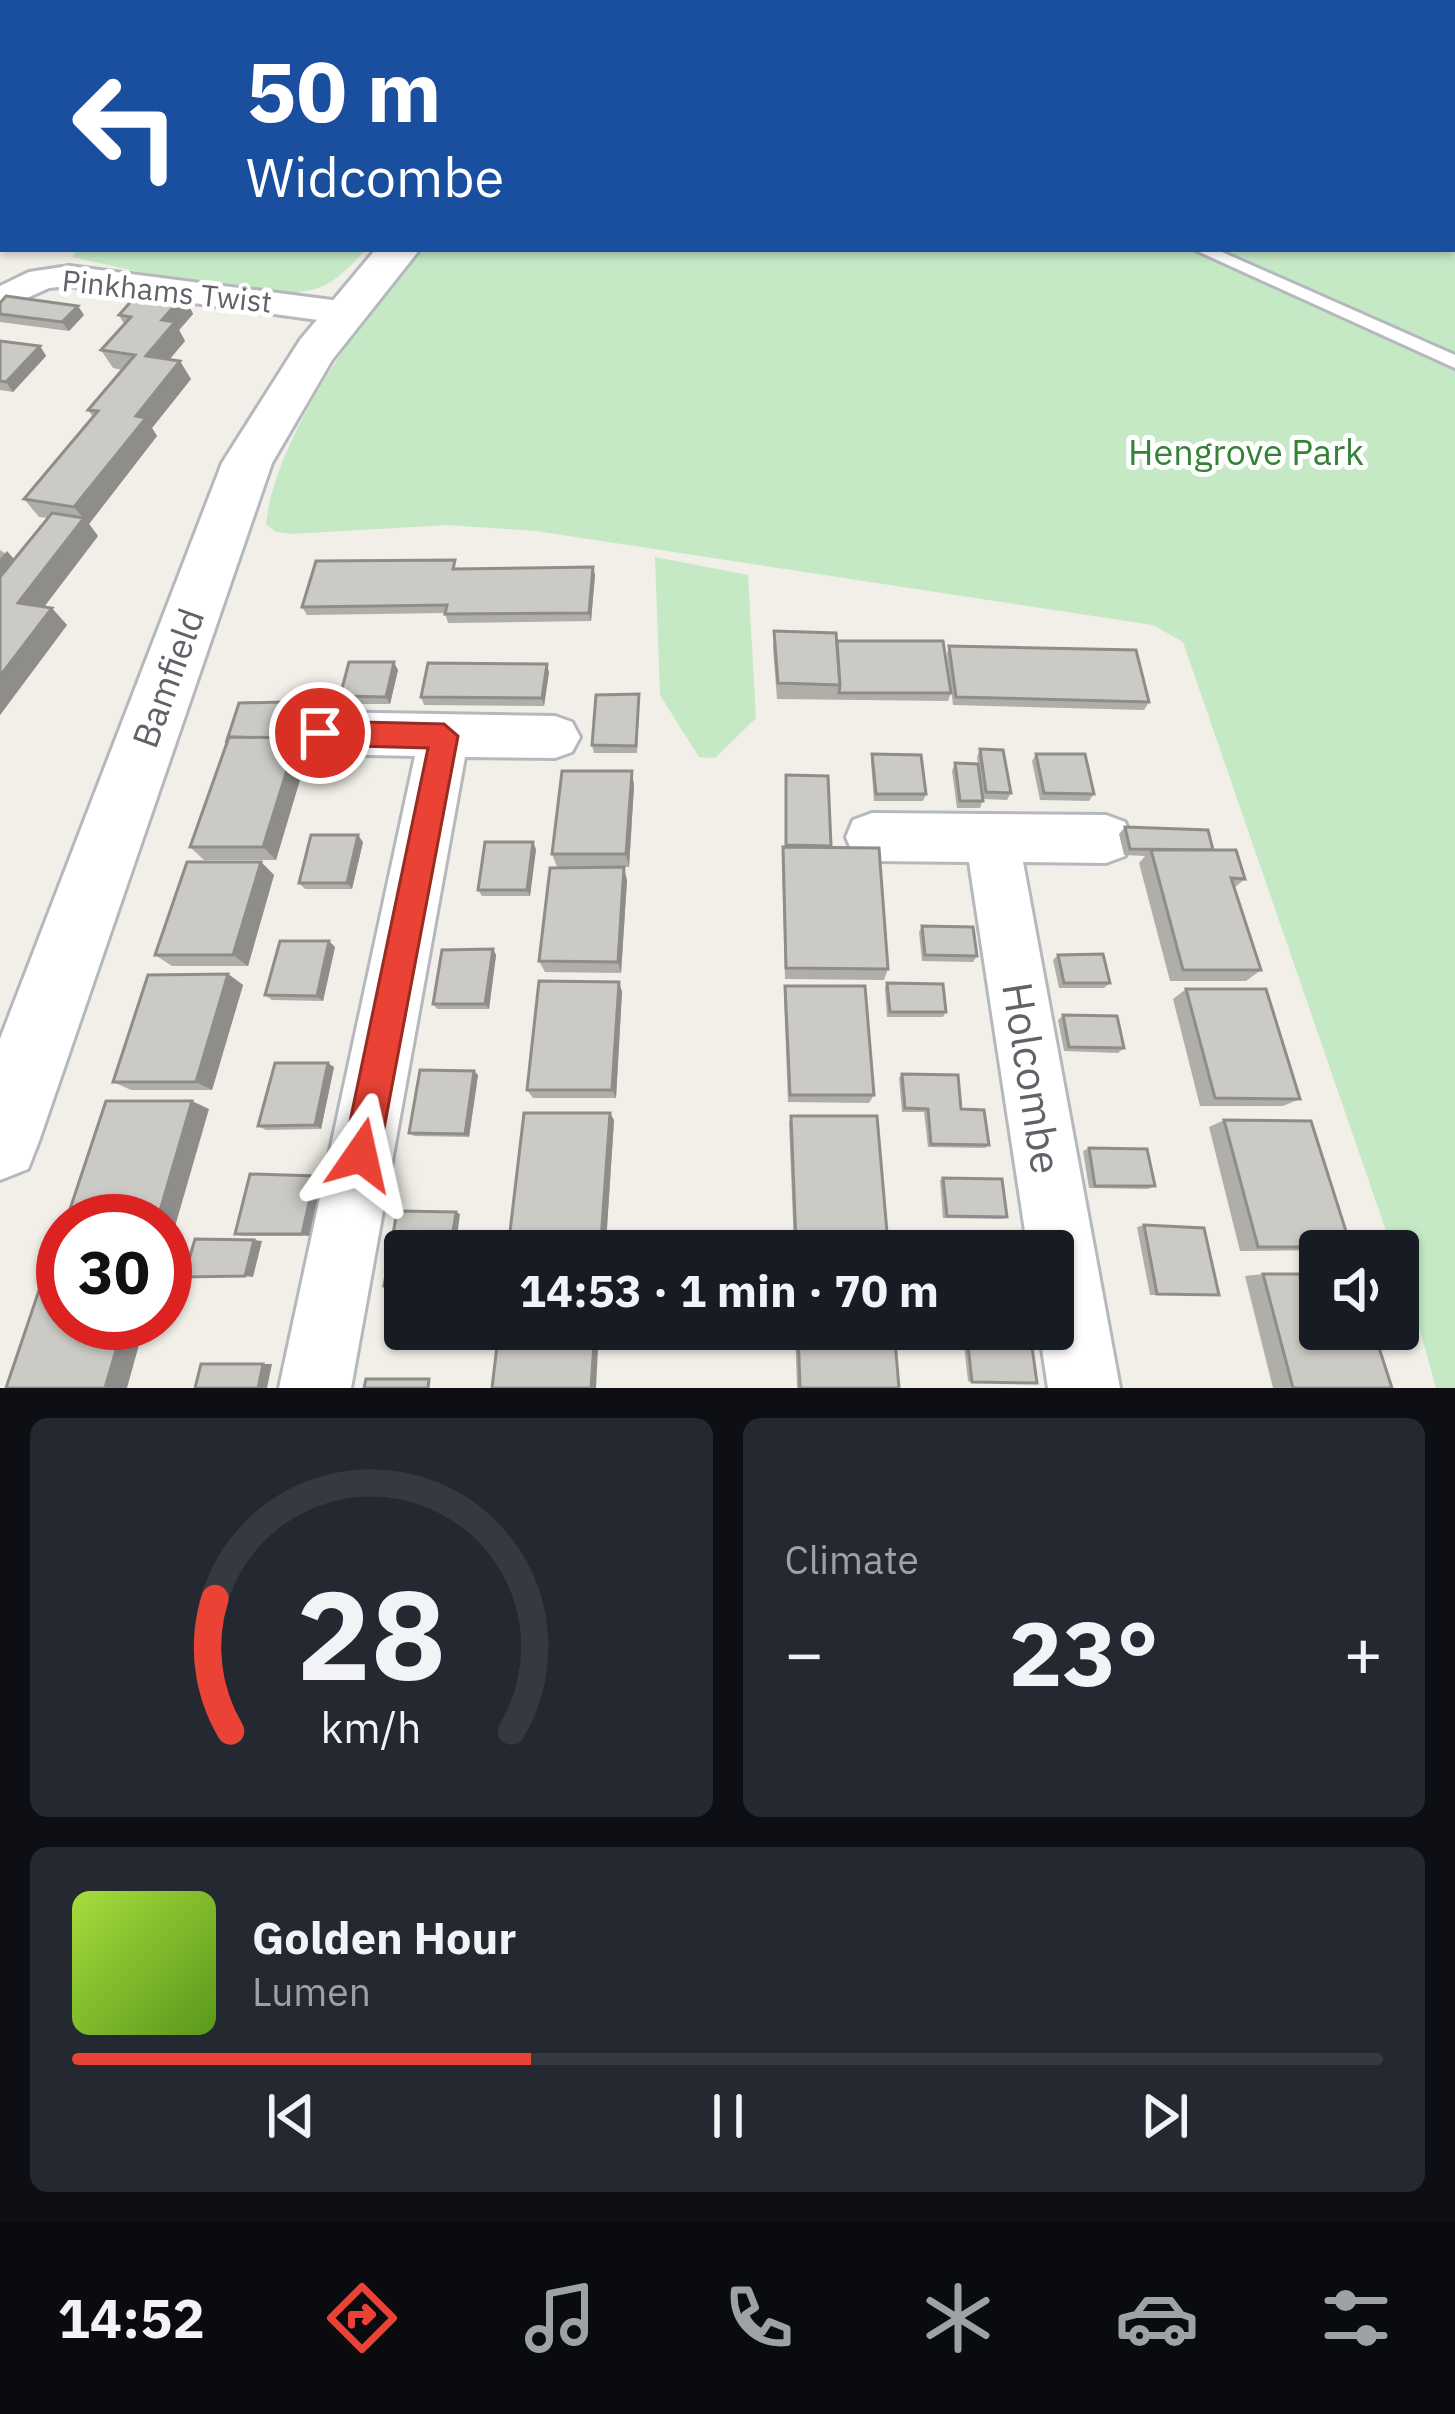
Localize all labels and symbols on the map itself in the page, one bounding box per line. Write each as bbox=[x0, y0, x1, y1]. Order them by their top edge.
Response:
street label: Pinkhams Twist bbox=[60, 260, 274, 321]
park label: Hengrove Park bbox=[1128, 428, 1364, 475]
street label: Bamfield bbox=[121, 602, 214, 754]
pin bbox=[269, 682, 371, 784]
street label: Holcombe bbox=[990, 978, 1075, 1178]
position arrow bbox=[298, 1092, 424, 1218]
speed limit sign: 30 bbox=[36, 1194, 192, 1350]

